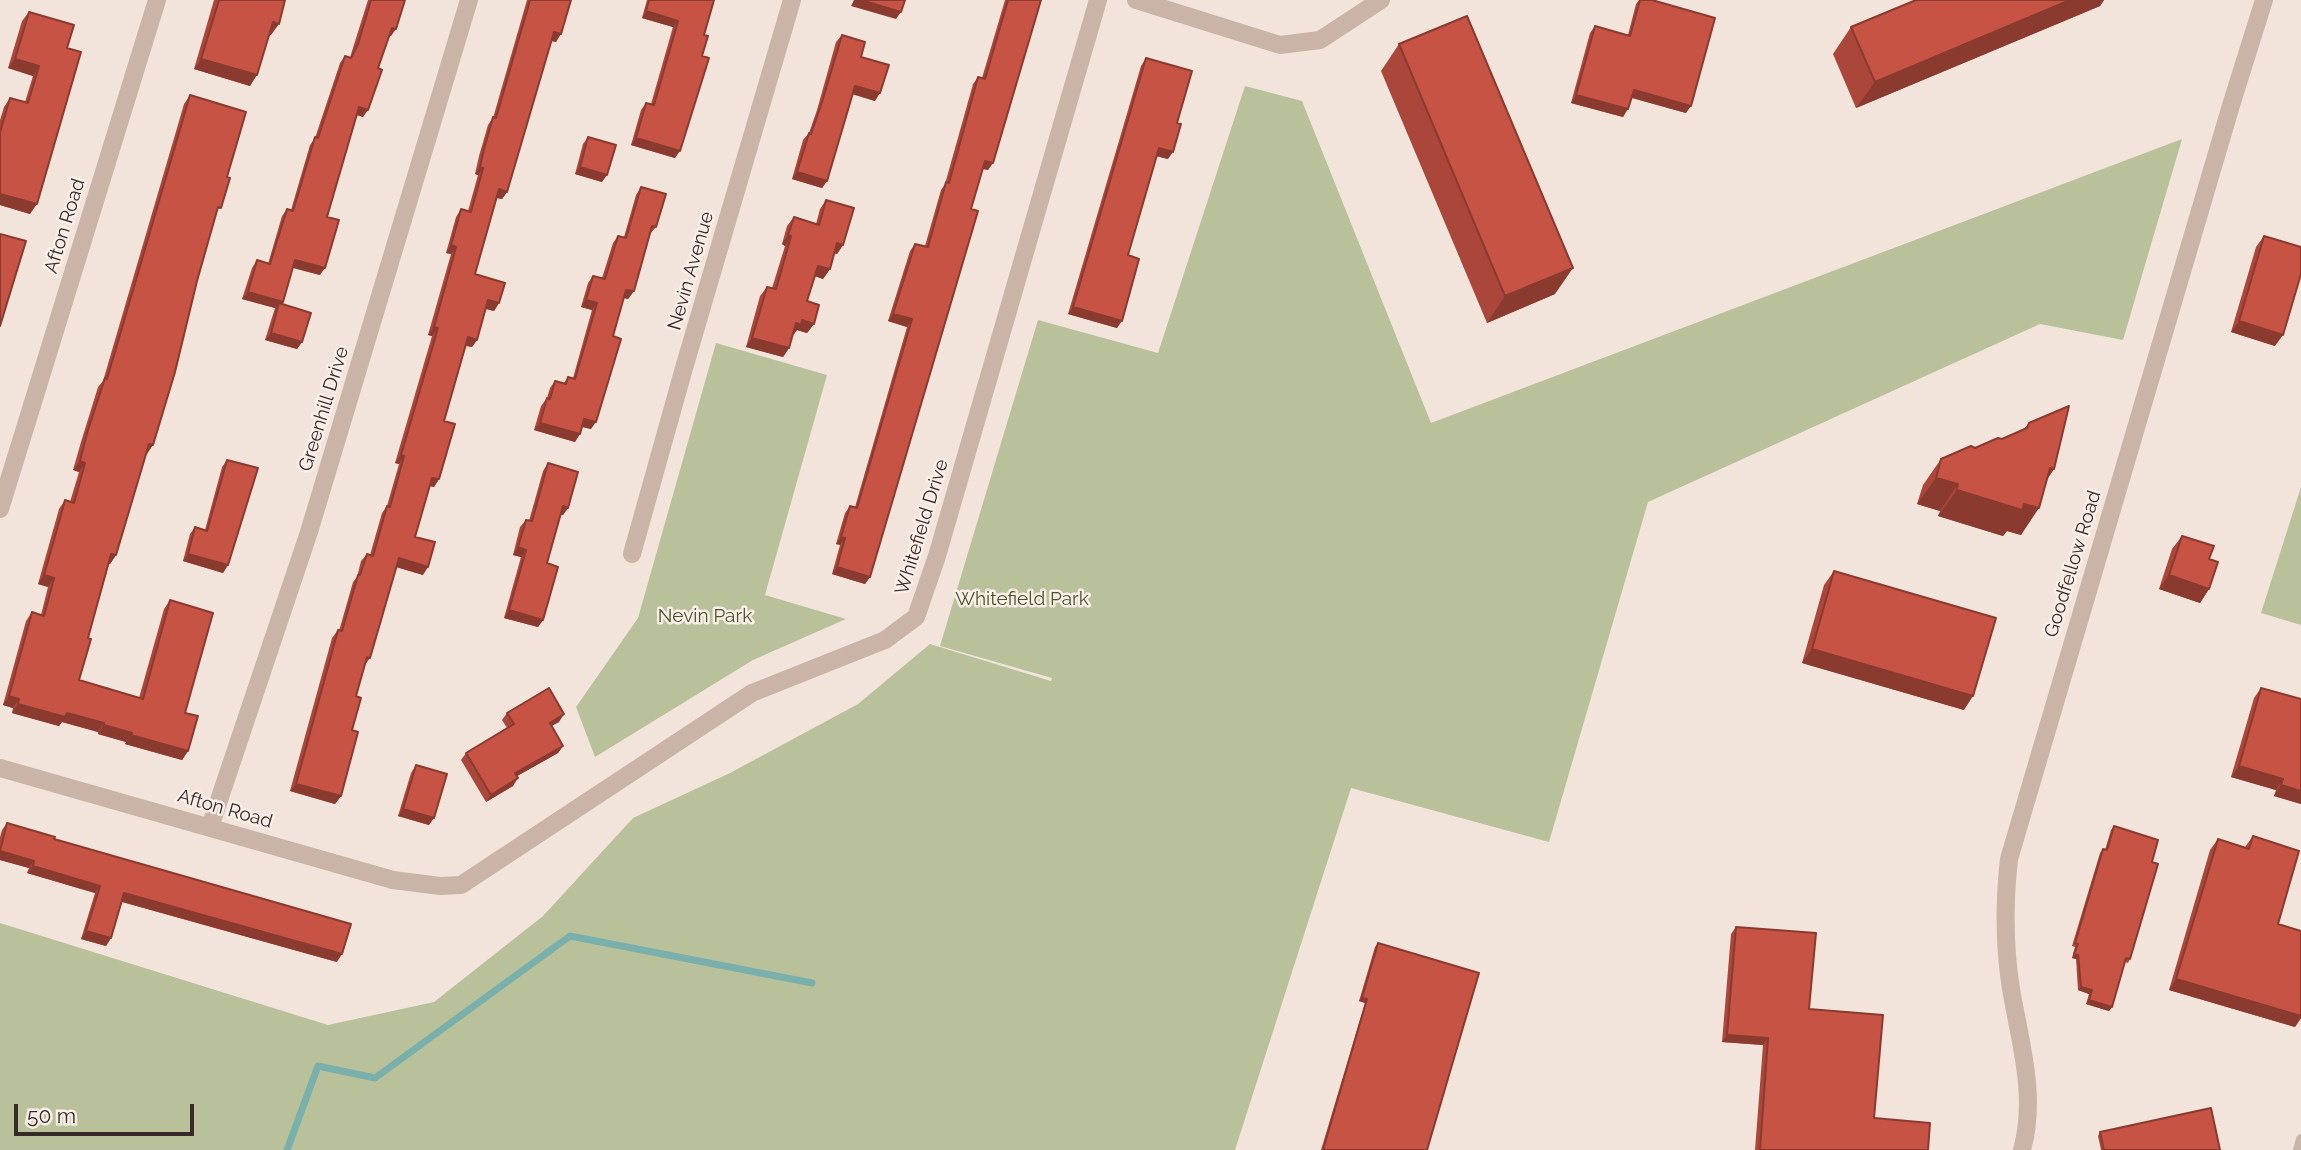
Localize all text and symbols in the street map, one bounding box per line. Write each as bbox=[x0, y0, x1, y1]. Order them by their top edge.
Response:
street label: Afton Road bbox=[40, 176, 90, 276]
street label: Nevin Avenue bbox=[663, 209, 719, 333]
street label: Greenhill Drive bbox=[294, 344, 354, 474]
street label: Whitefield Drive bbox=[891, 457, 953, 597]
street label: Goodfellow Road bbox=[2040, 488, 2106, 640]
park label: Whitefield Park bbox=[955, 588, 1089, 610]
park label: Nevin Park bbox=[658, 605, 752, 627]
street label: Afton Road bbox=[175, 785, 275, 833]
scale bar bbox=[18, 1090, 198, 1134]
text: 50 m bbox=[27, 1103, 76, 1128]

